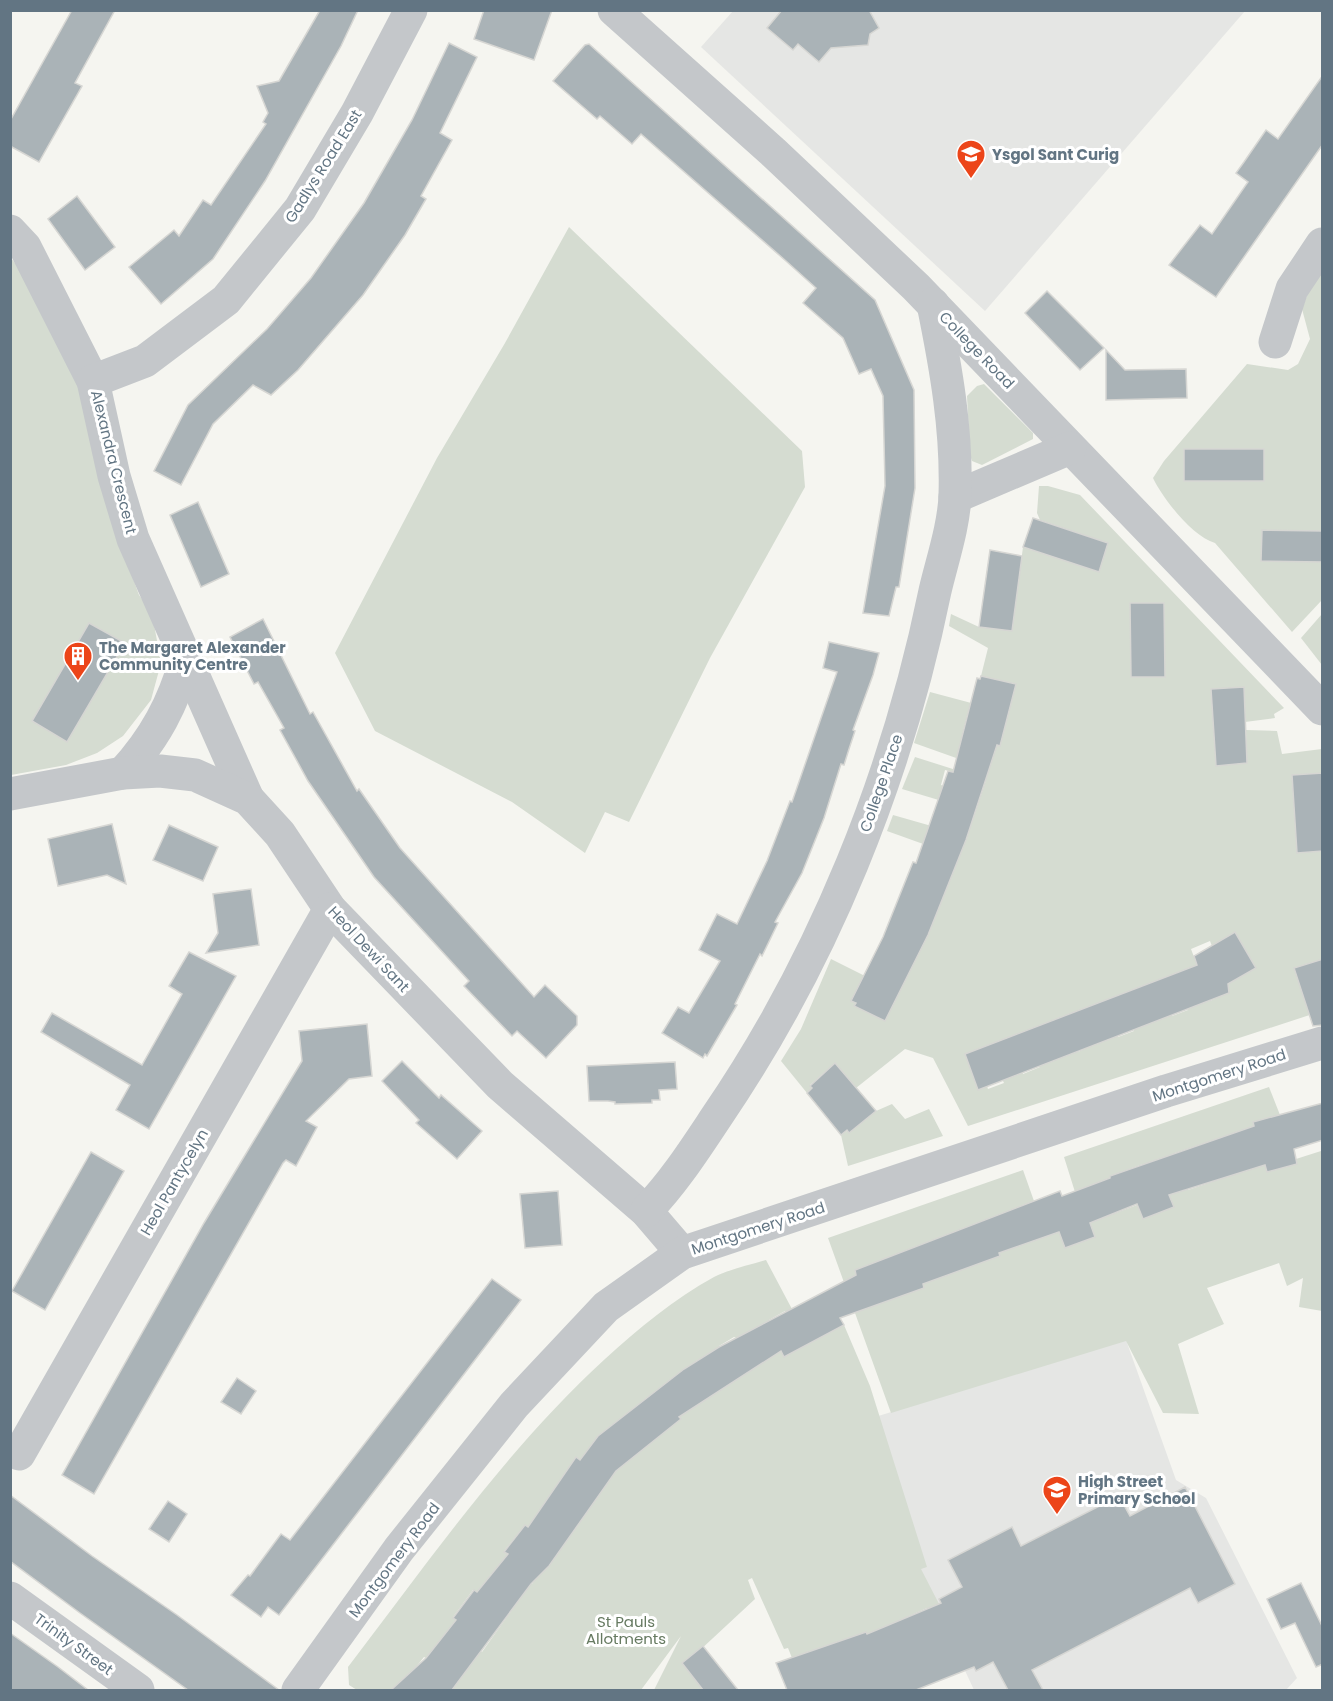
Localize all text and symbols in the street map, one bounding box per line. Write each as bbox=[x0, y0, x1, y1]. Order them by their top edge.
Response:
street label: Gadlys Road East bbox=[280, 105, 366, 227]
school or university icon: Ysgol Sant Curig bbox=[955, 138, 987, 180]
place label: Ysgol Sant Curig bbox=[992, 144, 1119, 165]
street label: College Road bbox=[935, 307, 1019, 393]
street label: Alexandra Crescent bbox=[86, 388, 142, 536]
place label: The Margaret Alexander Community Centre bbox=[99, 637, 286, 675]
building icon: The Margaret Alexander Community Centre bbox=[62, 640, 94, 682]
street label: College Place bbox=[854, 731, 908, 835]
street label: Heol Dewi Sant bbox=[324, 901, 414, 997]
street label: Montgomery Road bbox=[1150, 1044, 1288, 1106]
street label: Heol Pantycelyn bbox=[135, 1125, 213, 1239]
street label: Montgomery Road bbox=[689, 1197, 827, 1259]
place label: High Street Primary School bbox=[1078, 1471, 1195, 1509]
school or university icon: High Street Primary School bbox=[1041, 1474, 1073, 1516]
street label: Montgomery Road bbox=[344, 1498, 444, 1622]
street label: Trinity Street bbox=[30, 1608, 118, 1680]
park label: St Pauls Allotments bbox=[586, 1611, 666, 1649]

